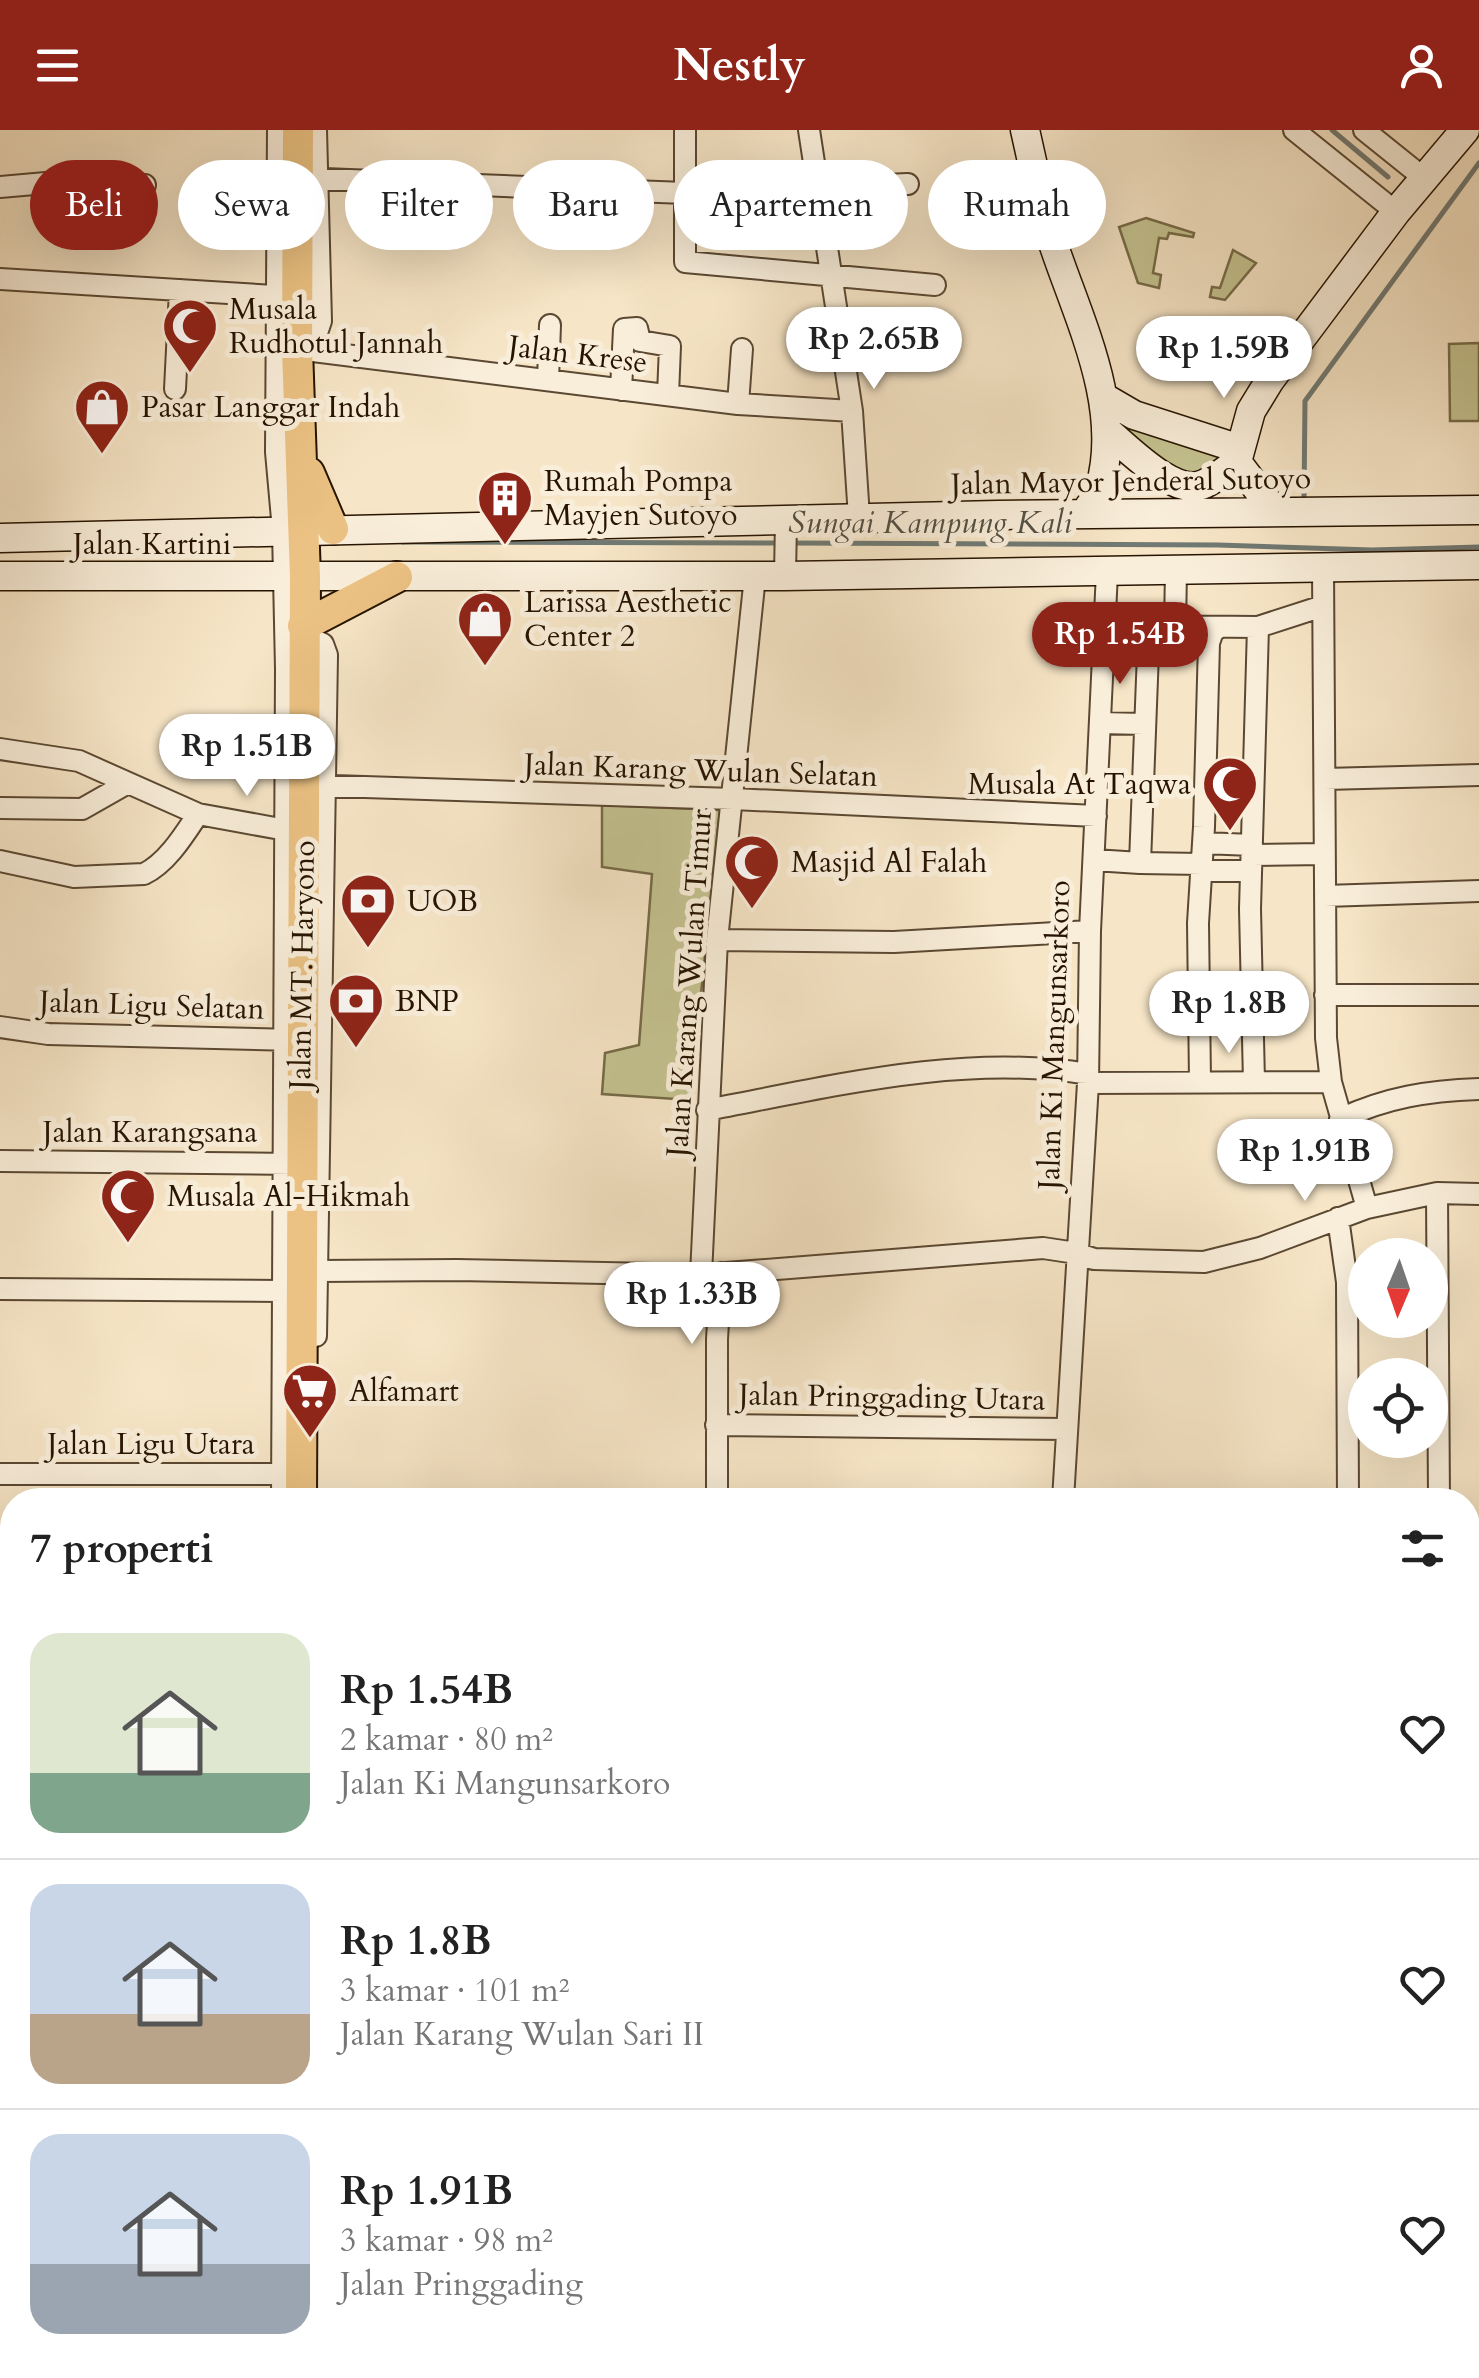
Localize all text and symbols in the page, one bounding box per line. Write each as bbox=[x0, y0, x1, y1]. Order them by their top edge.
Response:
text: Nestly bbox=[673, 35, 806, 96]
icon: menu bbox=[30, 38, 85, 93]
icon: person bbox=[1394, 38, 1449, 93]
chip: Beli bbox=[30, 160, 158, 250]
chip: Sewa bbox=[178, 160, 325, 250]
chip: Filter bbox=[345, 160, 493, 250]
chip: Baru bbox=[513, 160, 654, 250]
chip: Apartemen bbox=[674, 160, 908, 250]
chip: Rumah bbox=[928, 160, 1106, 250]
place label: Musala Rudhotul Jannah bbox=[229, 289, 444, 364]
mosque icon: Musala Rudhotul Jannah bbox=[160, 296, 220, 375]
pin: Rp 2.65B bbox=[771, 307, 977, 392]
pin: Rp 1.59B bbox=[1121, 316, 1327, 401]
text: Rp 2.65B bbox=[808, 317, 940, 361]
street label: Jalan Krese bbox=[502, 325, 650, 383]
text: Rp 1.59B bbox=[1158, 326, 1290, 370]
shop icon: Pasar Langgar Indah bbox=[72, 377, 132, 456]
place label: Pasar Langgar Indah bbox=[141, 387, 401, 428]
street label: Jalan Mayor Jenderal Sutoyo bbox=[946, 458, 1312, 505]
place label: Rumah Pompa Mayjen Sutoyo bbox=[544, 461, 738, 536]
building icon: Rumah Pompa Mayjen Sutoyo bbox=[475, 468, 535, 547]
water label: Sungai Kampung Kali bbox=[788, 501, 1072, 545]
street label: Jalan Kartini bbox=[69, 524, 231, 565]
place label: Larissa Aesthetic Center 2 bbox=[524, 582, 732, 657]
shop icon: Larissa Aesthetic Center 2 bbox=[455, 589, 515, 668]
pin: Rp 1.54B bbox=[1017, 602, 1223, 687]
text: Rp 1.54B bbox=[1054, 612, 1186, 656]
pin: Rp 1.51B bbox=[144, 714, 350, 799]
text: Rp 1.51B bbox=[181, 724, 313, 768]
street label: Jalan Karang Wulan Selatan bbox=[519, 744, 879, 797]
mosque icon: Musala At Taqwa bbox=[1200, 754, 1260, 833]
place label: Musala At Taqwa bbox=[968, 764, 1191, 805]
street label: Jalan Karang Wulan Timur bbox=[657, 808, 722, 1162]
mosque icon: Masjid Al Falah bbox=[722, 832, 782, 911]
street label: Jalan MT. Haryono bbox=[280, 840, 325, 1094]
place label: Masjid Al Falah bbox=[791, 842, 988, 883]
bank icon: UOB bbox=[338, 871, 398, 950]
street label: Jalan Ki Mangunsarkoro bbox=[1028, 880, 1080, 1194]
place label: UOB bbox=[407, 881, 478, 922]
bank icon: BNP bbox=[326, 971, 386, 1050]
pin: Rp 1.8B bbox=[1137, 971, 1321, 1056]
street label: Jalan Ligu Selatan bbox=[35, 981, 265, 1030]
place label: BNP bbox=[395, 981, 459, 1022]
text: Rp 1.8B bbox=[1171, 981, 1287, 1025]
street label: Jalan Karangsana bbox=[39, 1112, 257, 1153]
pin: Rp 1.91B bbox=[1202, 1119, 1408, 1204]
text: Rp 1.91B bbox=[1239, 1129, 1371, 1173]
mosque icon: Musala Al-Hikmah bbox=[98, 1166, 158, 1245]
place label: Musala Al-Hikmah bbox=[167, 1176, 411, 1217]
north arrow bbox=[1348, 1238, 1448, 1338]
map controls bbox=[1348, 1238, 1448, 1458]
pin: Rp 1.33B bbox=[589, 1262, 795, 1347]
text: Rp 1.33B bbox=[626, 1272, 758, 1316]
button: locate bbox=[1348, 1358, 1448, 1458]
supermarket icon: Alfamart bbox=[280, 1361, 340, 1440]
place label: Alfamart bbox=[349, 1371, 459, 1412]
street label: Jalan Pringgading Utara bbox=[734, 1374, 1046, 1421]
street label: Jalan Ligu Utara bbox=[43, 1424, 255, 1465]
text: 7 properti bbox=[30, 1520, 213, 1577]
icon: filters bbox=[1395, 1521, 1450, 1576]
text: Rp 1.54B bbox=[340, 1661, 513, 1718]
icon: home bbox=[110, 1673, 230, 1793]
icon: heart bbox=[1395, 1706, 1450, 1761]
text: 2 kamar · 80 m² bbox=[340, 1718, 553, 1762]
text: Jalan Ki Mangunsarkoro bbox=[340, 1762, 670, 1806]
text: Rp 1.8B bbox=[340, 1912, 492, 1969]
icon: home bbox=[110, 1924, 230, 2044]
icon: heart bbox=[1395, 1957, 1450, 2012]
text: 3 kamar · 101 m² bbox=[340, 1969, 569, 2013]
text: Jalan Karang Wulan Sari II bbox=[340, 2013, 704, 2057]
text: Rp 1.91B bbox=[340, 2162, 513, 2219]
icon: home bbox=[110, 2174, 230, 2294]
icon: heart bbox=[1395, 2207, 1450, 2262]
text: 3 kamar · 98 m² bbox=[340, 2219, 553, 2263]
text: Jalan Pringgading bbox=[340, 2263, 583, 2307]

